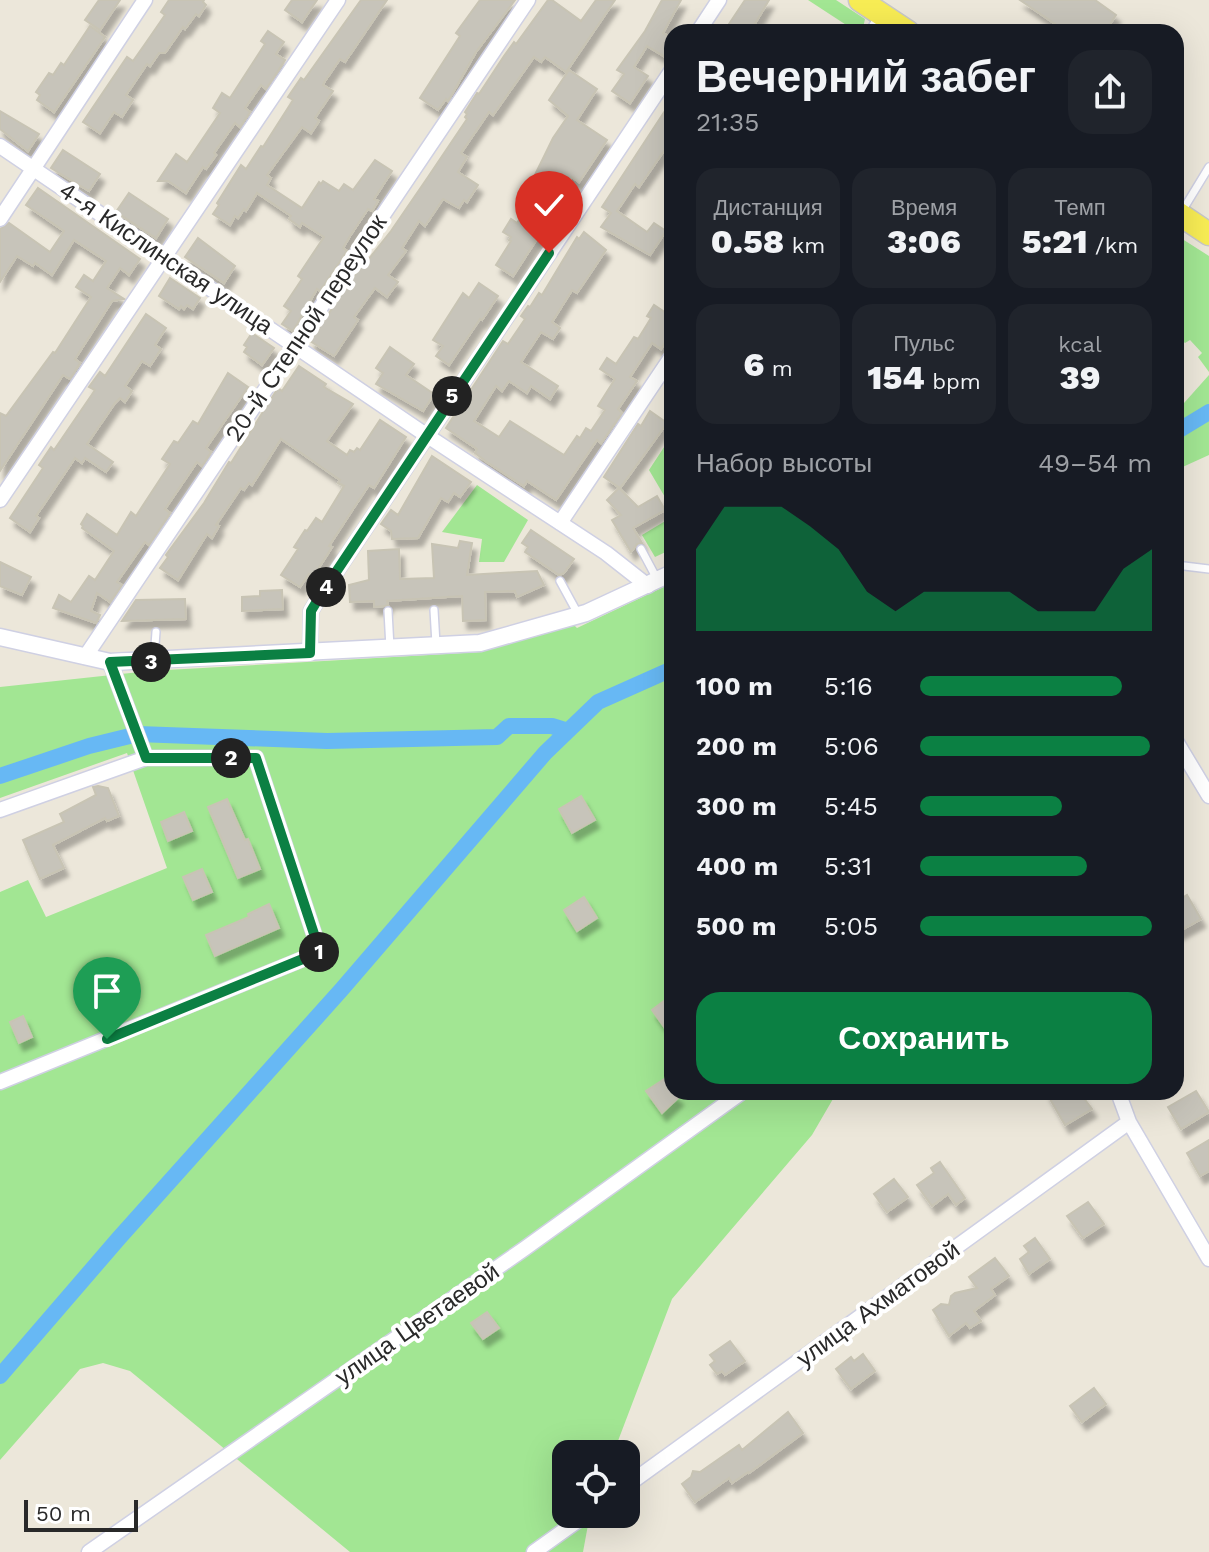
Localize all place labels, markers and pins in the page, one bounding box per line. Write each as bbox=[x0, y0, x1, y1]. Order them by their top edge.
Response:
pin bbox=[515, 171, 583, 253]
pin: 5 bbox=[432, 376, 472, 416]
pin: 4 bbox=[306, 567, 346, 607]
pin: 3 bbox=[131, 642, 171, 682]
pin: 2 bbox=[211, 738, 251, 778]
pin: 1 bbox=[299, 932, 339, 972]
pin bbox=[73, 957, 141, 1039]

